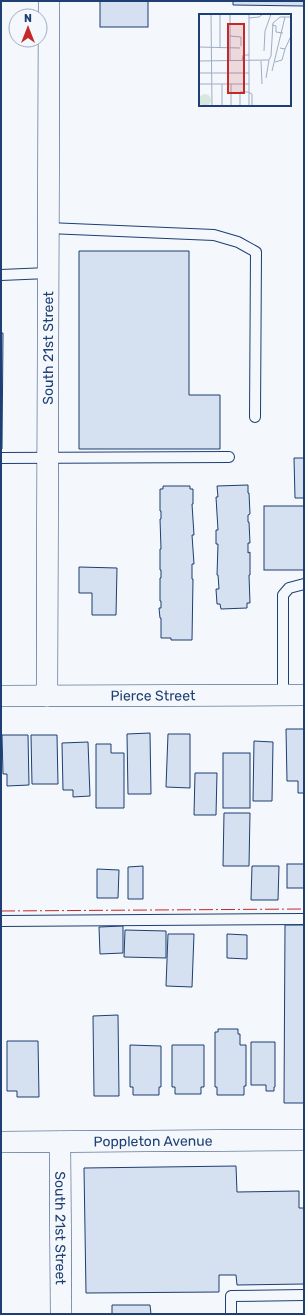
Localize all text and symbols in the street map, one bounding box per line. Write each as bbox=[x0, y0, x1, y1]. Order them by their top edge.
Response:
north arrow bbox=[8, 8, 48, 48]
text: N bbox=[24, 12, 32, 25]
inset map bbox=[199, 14, 291, 106]
street label: South 21st Street bbox=[39, 291, 57, 405]
street label: Pierce Street bbox=[110, 687, 196, 704]
street label: Poppleton Avenue bbox=[93, 1132, 213, 1150]
street label: South 21st Street bbox=[52, 1171, 69, 1285]

